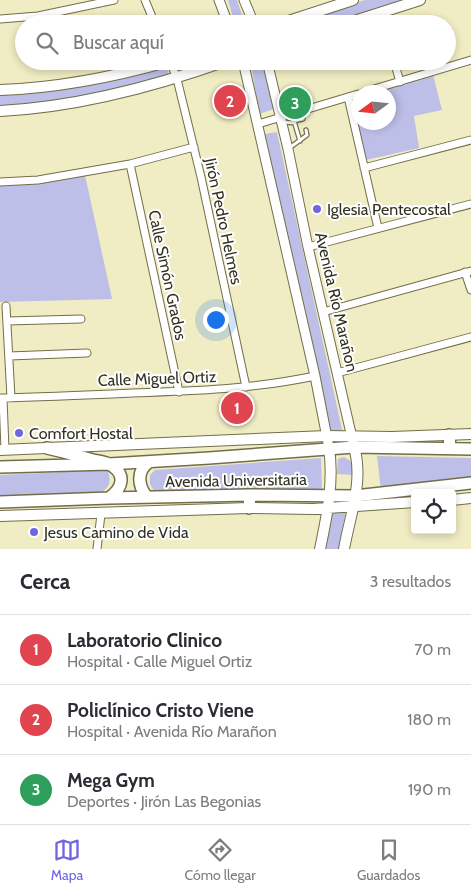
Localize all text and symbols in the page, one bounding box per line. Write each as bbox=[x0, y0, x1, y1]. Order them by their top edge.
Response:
search box bbox=[15, 15, 456, 70]
icon: search bbox=[33, 29, 61, 57]
text: Buscar aquí bbox=[73, 31, 164, 54]
pin: 2 bbox=[214, 82, 246, 120]
pin: 3 bbox=[279, 84, 311, 122]
north arrow bbox=[351, 85, 396, 130]
street label: Jirón Pedro Helmes bbox=[201, 155, 246, 286]
place label: Iglesia Pentecostal bbox=[327, 200, 451, 219]
marker: Iglesia Pentecostal bbox=[311, 203, 323, 215]
street label: Calle Simón Grados bbox=[144, 208, 191, 342]
street label: Avenida Río Marañon bbox=[311, 230, 362, 374]
your location bbox=[203, 307, 229, 333]
street label: Calle Miguel Ortiz bbox=[97, 367, 217, 390]
pin: 1 bbox=[221, 389, 253, 427]
place label: Comfort Hostal bbox=[29, 424, 133, 443]
marker: Comfort Hostal bbox=[13, 427, 25, 439]
street label: Avenida Universitaria bbox=[165, 470, 307, 491]
map controls bbox=[411, 489, 456, 534]
button: locate bbox=[411, 489, 456, 534]
place label: Jesus Camino de Vida bbox=[43, 523, 189, 542]
marker: Jesus Camino de Vida bbox=[28, 526, 40, 538]
text: Cerca bbox=[20, 569, 70, 594]
text: 3 resultados bbox=[370, 572, 451, 591]
text: Laboratorio Clinico bbox=[67, 629, 222, 652]
text: 1 bbox=[33, 640, 39, 659]
text: 70 m bbox=[414, 640, 451, 659]
text: Hospital · Calle Miguel Ortiz bbox=[67, 652, 252, 671]
text: Policlínico Cristo Viene bbox=[67, 699, 254, 722]
text: 2 bbox=[32, 710, 40, 729]
text: 180 m bbox=[407, 710, 451, 729]
text: Hospital · Avenida Río Marañon bbox=[67, 722, 277, 741]
text: Mega Gym bbox=[67, 769, 155, 792]
text: 3 bbox=[32, 780, 40, 799]
text: 190 m bbox=[408, 780, 451, 799]
text: Deportes · Jirón Las Begonias bbox=[67, 792, 261, 811]
tab: Mapa bbox=[51, 836, 83, 884]
tab: Cómo llegar bbox=[185, 836, 256, 884]
tab: Guardados bbox=[357, 836, 420, 884]

